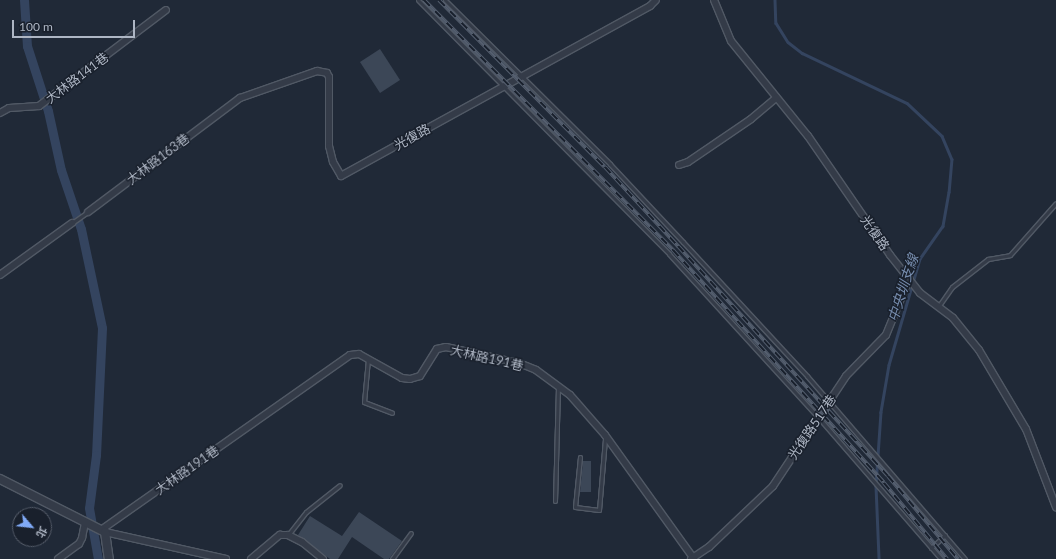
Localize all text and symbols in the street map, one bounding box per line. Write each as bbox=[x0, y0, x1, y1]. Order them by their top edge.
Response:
scale bar bbox=[14, 12, 137, 38]
text: 100 m bbox=[19, 19, 53, 34]
street label: 大林路141巷 bbox=[43, 49, 111, 107]
street label: 光復路 bbox=[391, 121, 433, 153]
street label: 大林路163巷 bbox=[124, 130, 192, 188]
street label: 光復路 bbox=[857, 213, 893, 253]
water label: 中央圳支線 bbox=[884, 252, 922, 324]
street label: 大林路191巷 bbox=[449, 342, 525, 374]
street label: 光復路517巷 bbox=[785, 392, 839, 462]
street label: 大林路191巷 bbox=[152, 442, 222, 498]
north arrow bbox=[12, 507, 52, 547]
text: 北 bbox=[34, 524, 50, 540]

